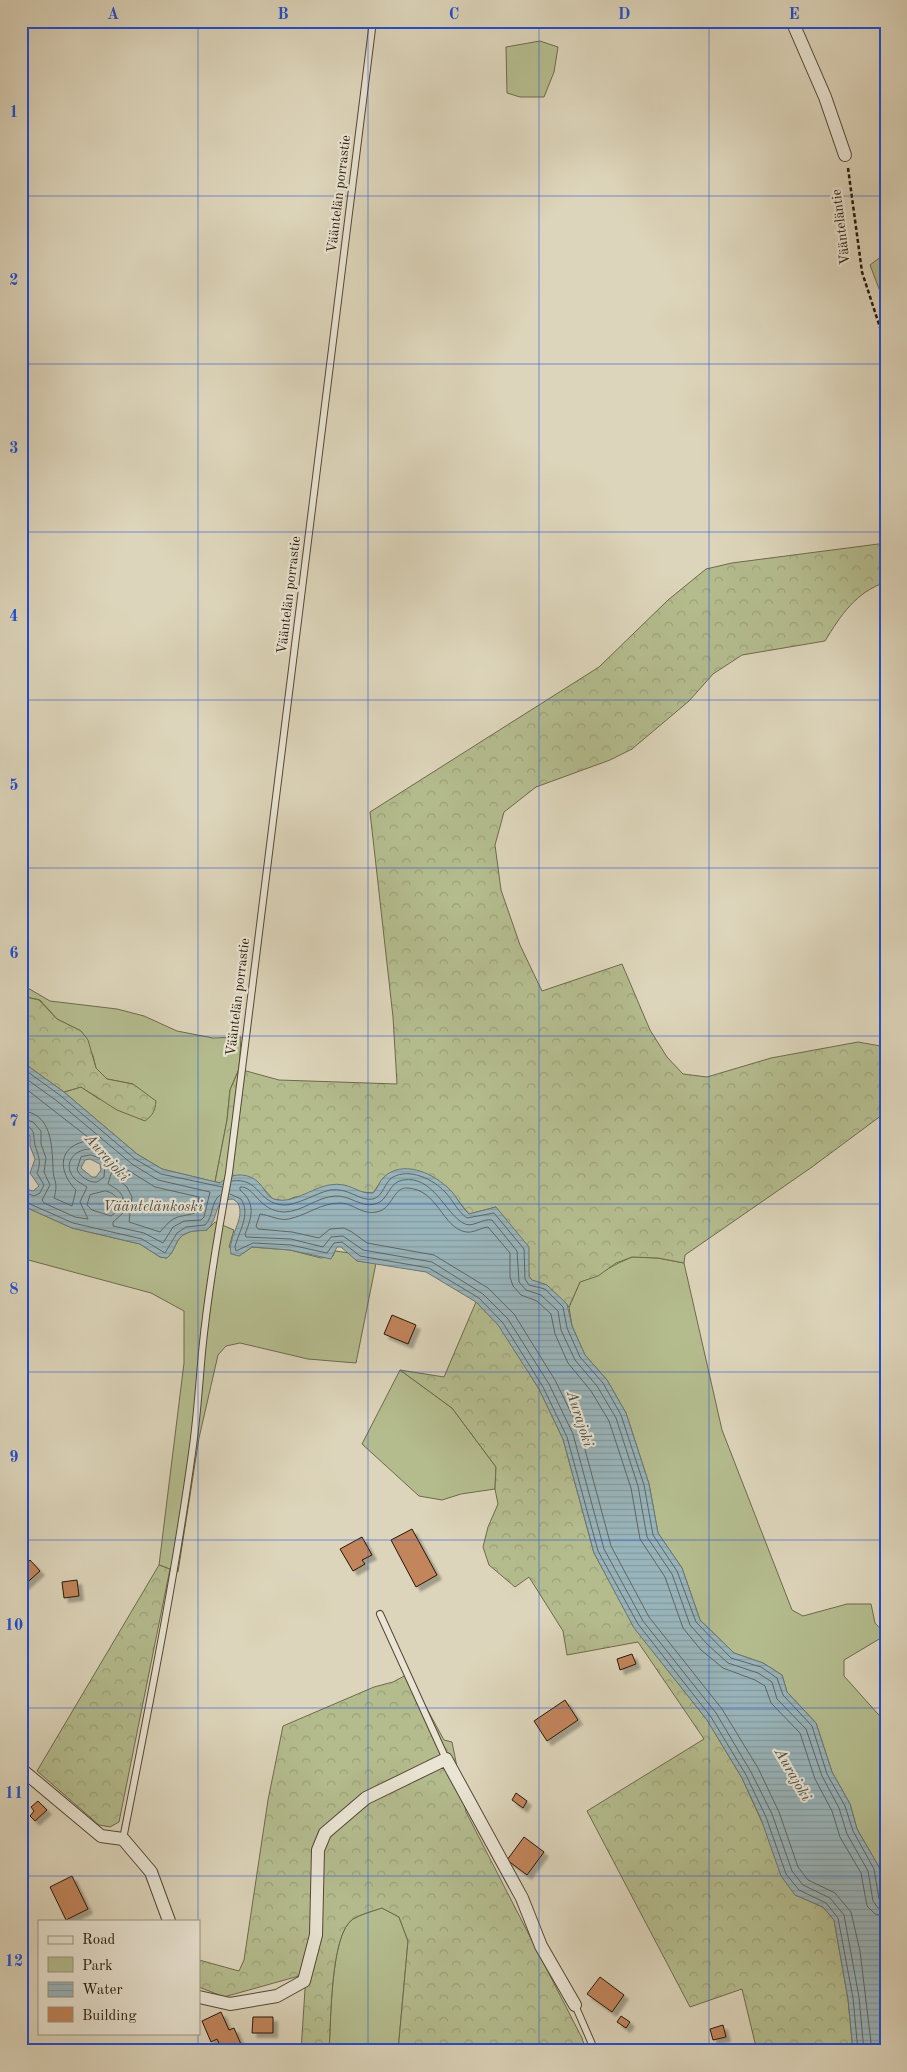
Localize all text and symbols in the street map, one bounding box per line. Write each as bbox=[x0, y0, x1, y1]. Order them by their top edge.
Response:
text: A bbox=[107, 7, 119, 23]
text: B bbox=[277, 7, 289, 23]
text: C bbox=[449, 7, 459, 23]
text: D bbox=[618, 7, 630, 23]
text: E bbox=[788, 7, 800, 23]
text: 1 bbox=[9, 105, 19, 121]
street label: Vääntelän porrastie bbox=[325, 134, 353, 254]
street label: Väänteläntie bbox=[829, 188, 853, 266]
text: 2 bbox=[9, 273, 19, 289]
text: 3 bbox=[9, 441, 19, 457]
street label: Vääntelän porrastie bbox=[275, 535, 303, 655]
text: 4 bbox=[9, 609, 19, 625]
text: 5 bbox=[9, 778, 19, 794]
street label: Vääntelän porrastie bbox=[224, 937, 252, 1057]
text: 6 bbox=[9, 946, 19, 962]
text: 7 bbox=[9, 1114, 19, 1130]
water label: Aurajoki bbox=[80, 1131, 131, 1185]
water label: Vääntelänkoski bbox=[103, 1200, 203, 1215]
text: 8 bbox=[9, 1282, 19, 1298]
water label: Aurajoki bbox=[563, 1388, 595, 1449]
text: 9 bbox=[9, 1450, 19, 1466]
text: 10 bbox=[5, 1618, 23, 1634]
water label: Aurajoki bbox=[770, 1745, 813, 1804]
text: 11 bbox=[5, 1786, 23, 1802]
legend bbox=[38, 1920, 200, 2034]
text: Road bbox=[82, 1933, 116, 1948]
text: 12 bbox=[5, 1954, 23, 1970]
text: Park bbox=[82, 1959, 113, 1974]
text: Water bbox=[82, 1983, 123, 1998]
text: Building bbox=[82, 2009, 137, 2024]

